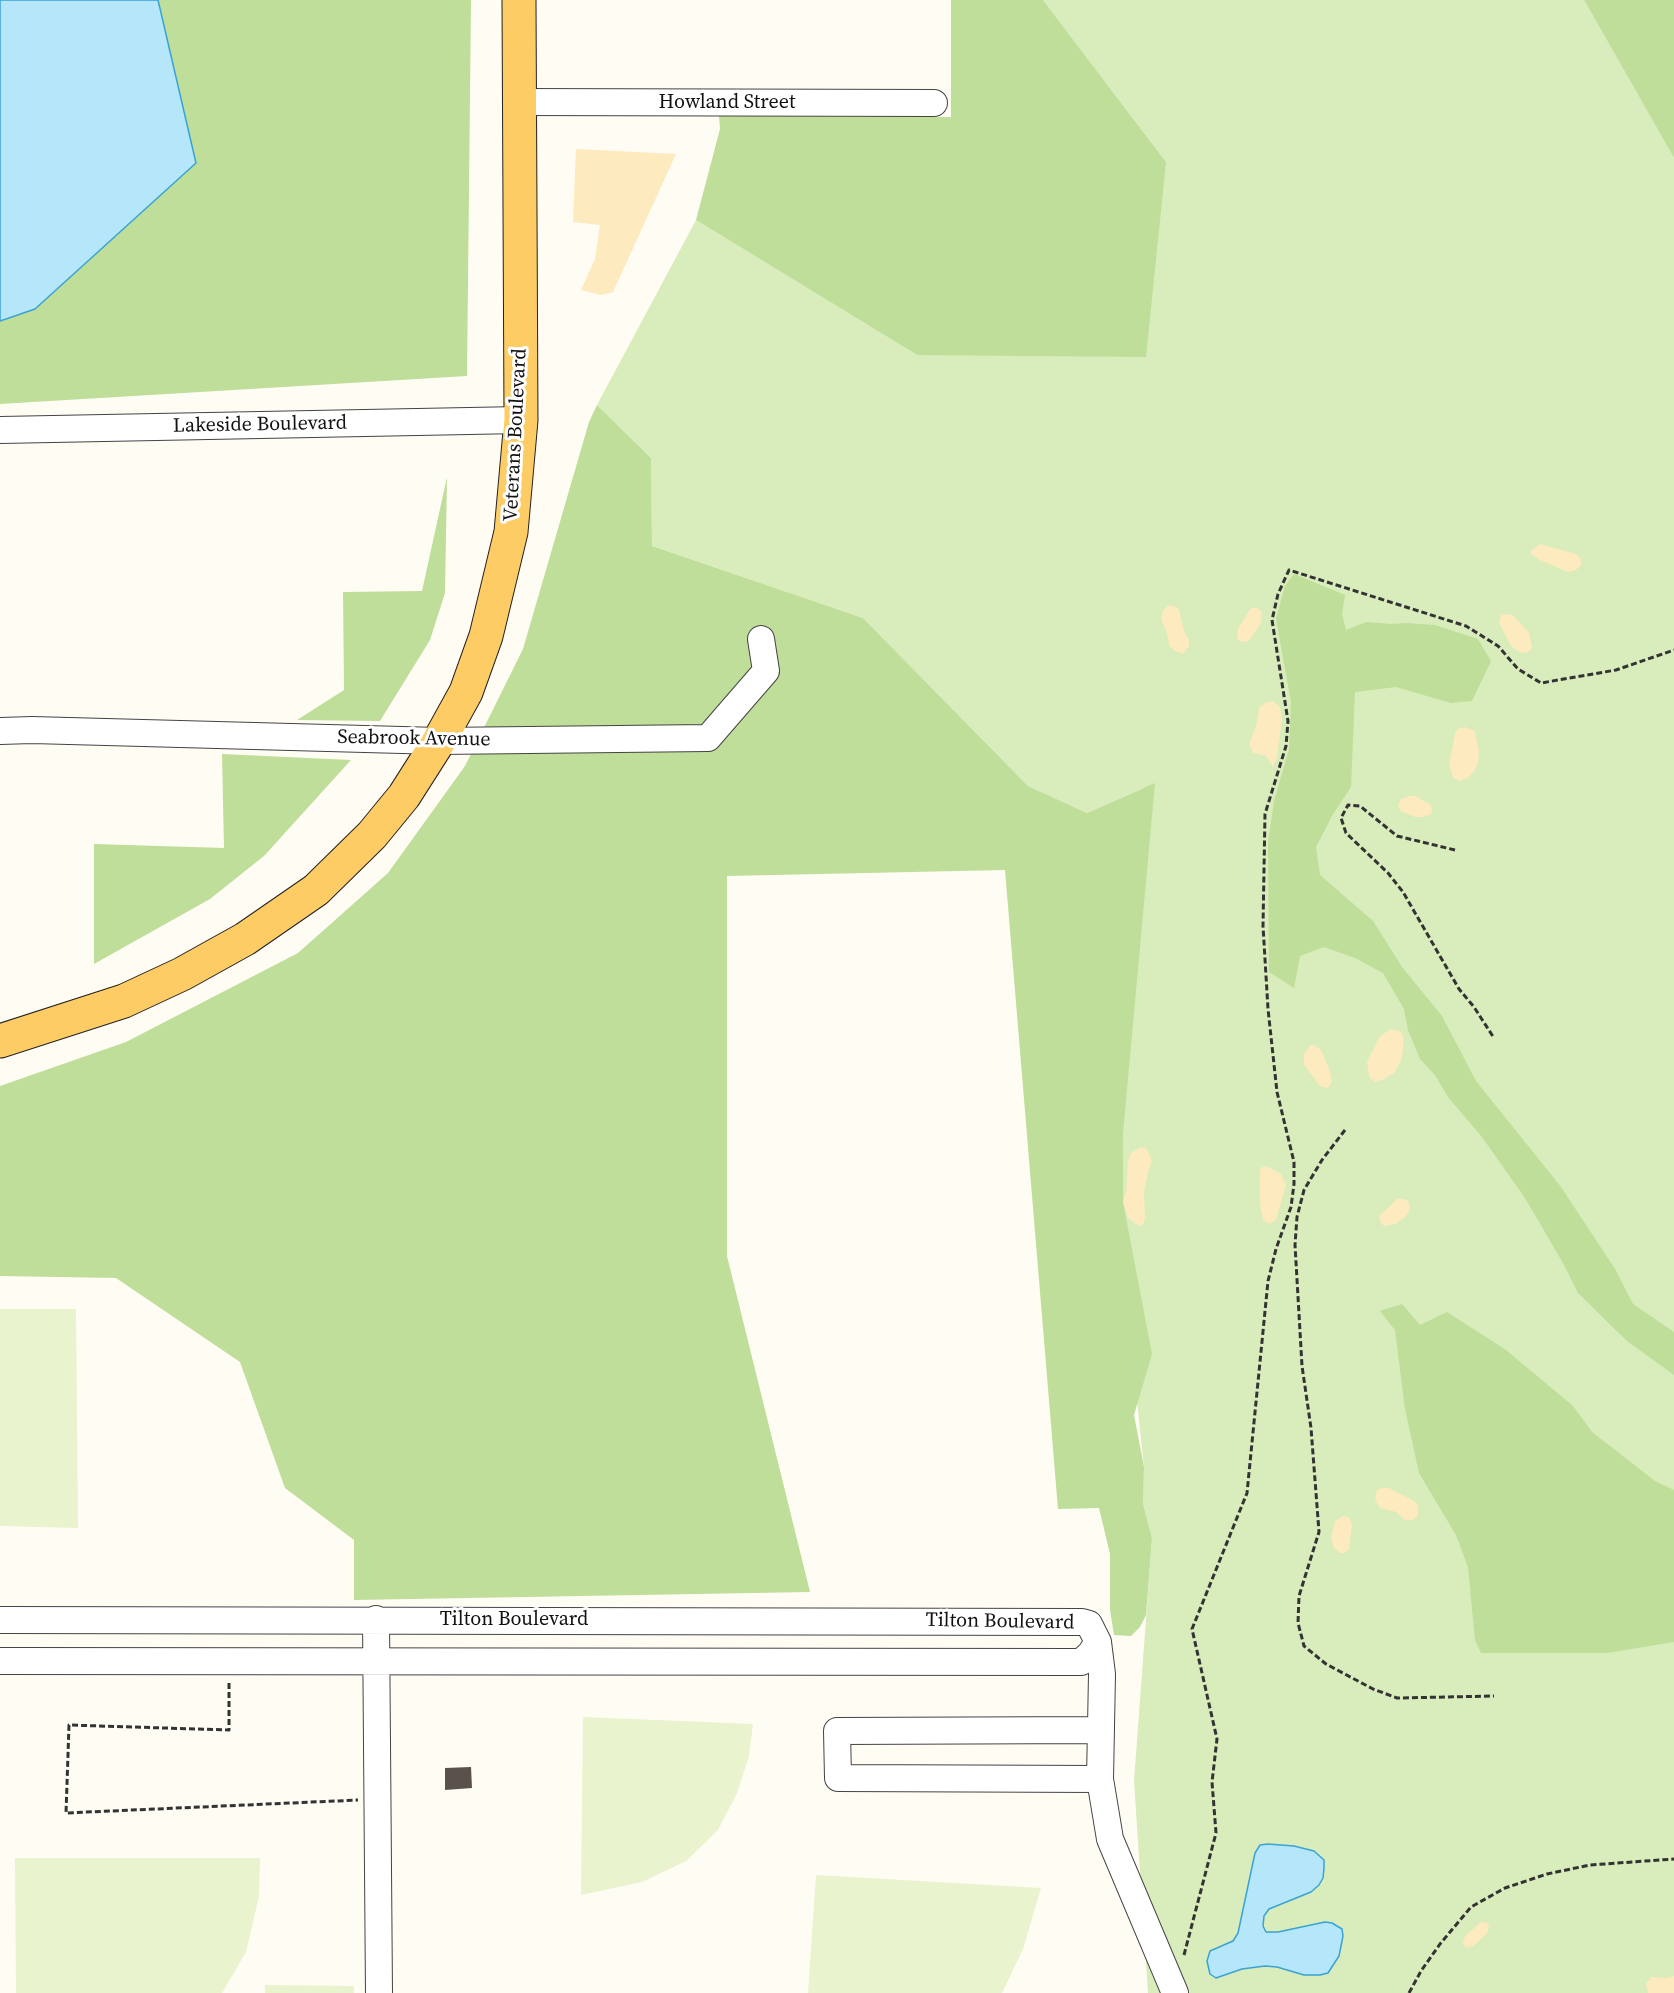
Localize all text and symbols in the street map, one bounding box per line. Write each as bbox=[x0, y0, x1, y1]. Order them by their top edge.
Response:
street label: Howland Street bbox=[659, 91, 795, 115]
street label: Veterans Boulevard bbox=[499, 348, 533, 522]
street label: Lakeside Boulevard bbox=[173, 411, 347, 439]
street label: Seabrook Avenue bbox=[337, 726, 491, 752]
street label: Tilton Boulevard bbox=[440, 1608, 588, 1632]
street label: Tilton Boulevard bbox=[925, 1609, 1075, 1635]

